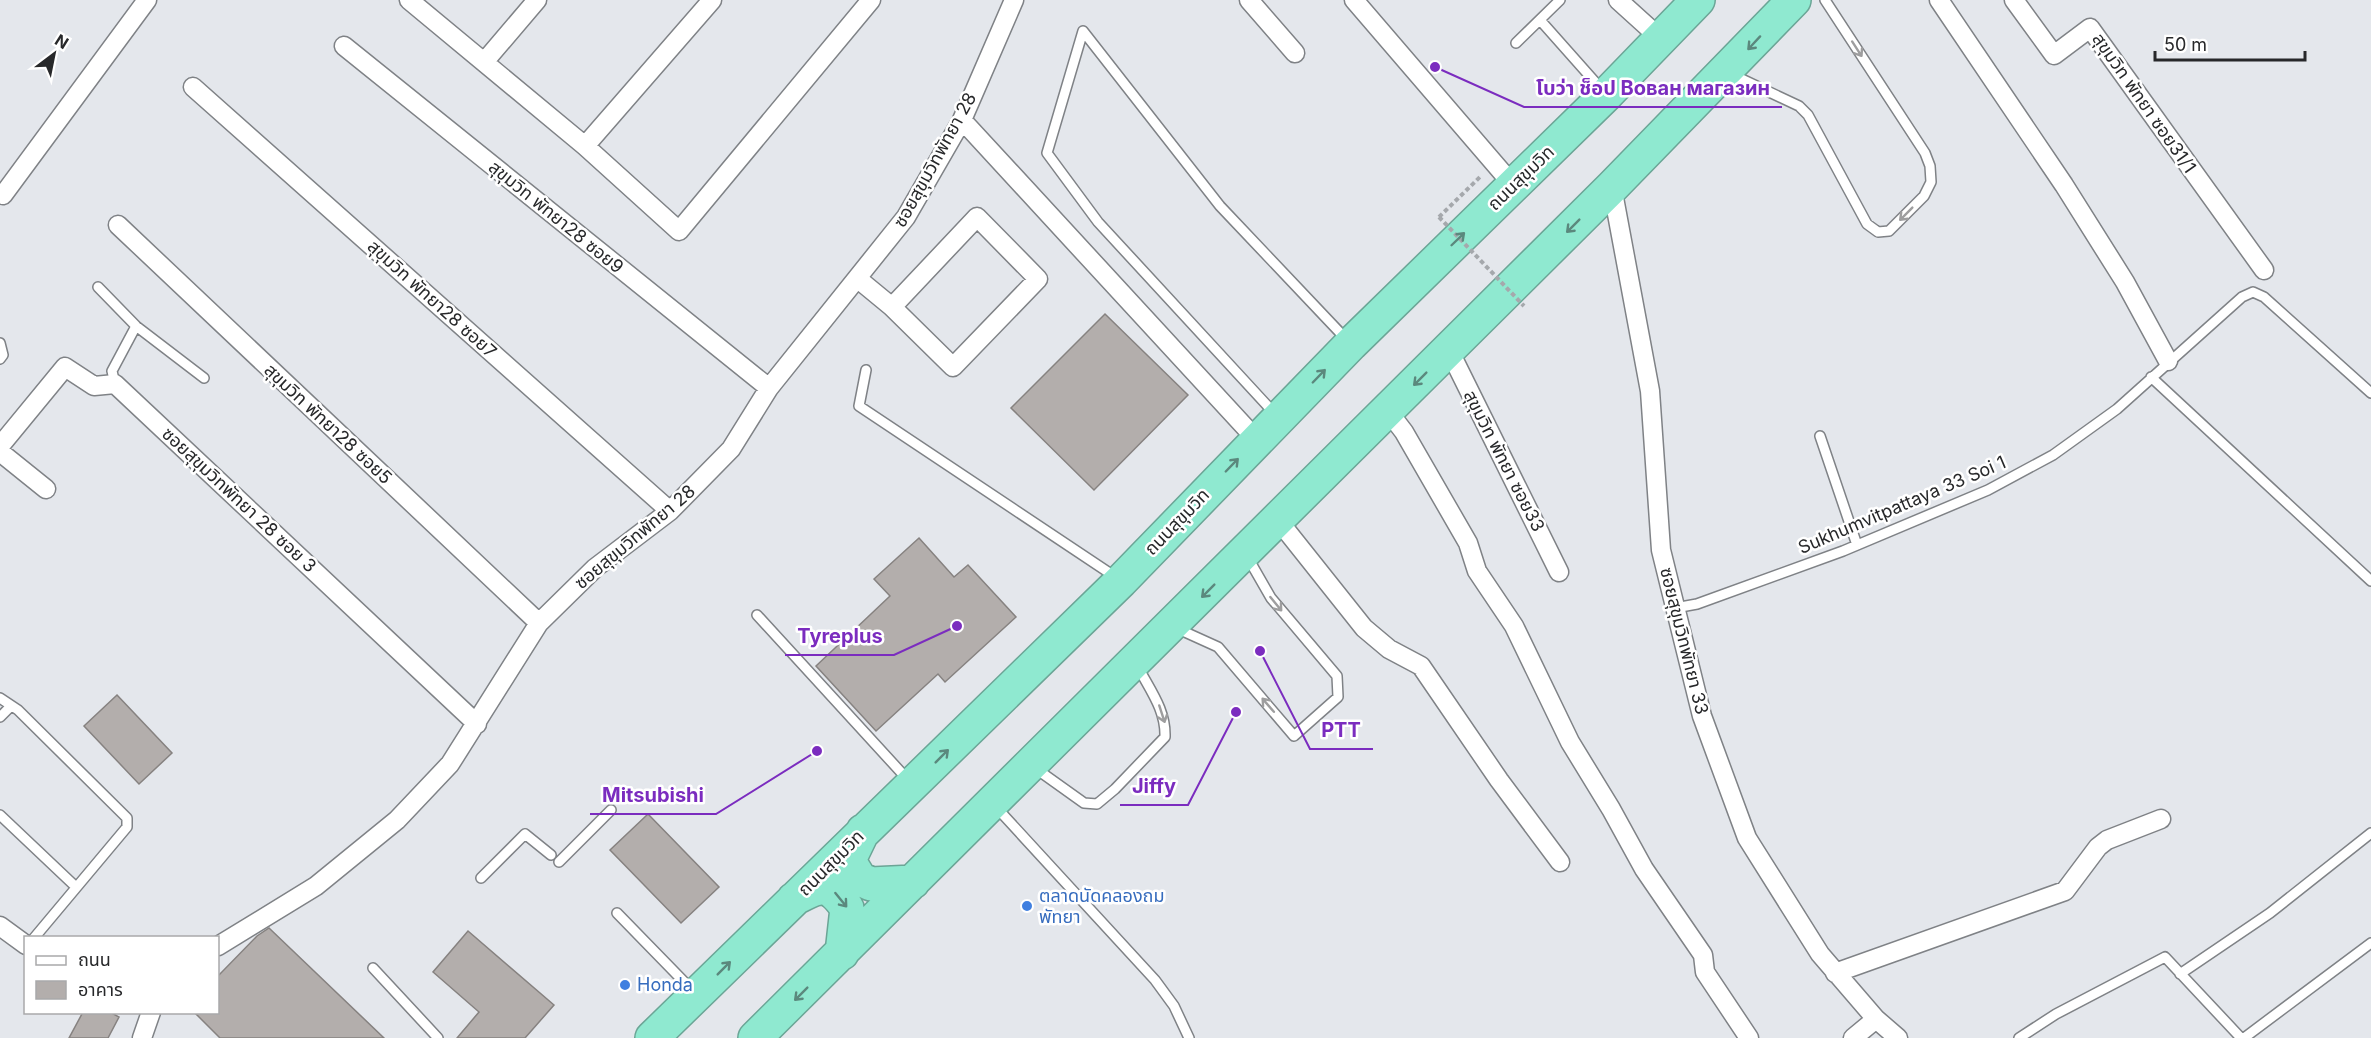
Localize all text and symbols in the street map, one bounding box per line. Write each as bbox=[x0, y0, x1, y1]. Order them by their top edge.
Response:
north arrow bbox=[24, 24, 84, 84]
scale bar bbox=[2155, 24, 2305, 62]
street label: สุขุมวิท พัทยา ซอย31/1 bbox=[2087, 29, 2201, 177]
text: N bbox=[51, 30, 72, 53]
text: 50 m bbox=[2164, 34, 2207, 55]
one-way arrow bbox=[1747, 35, 1762, 50]
one-way arrow bbox=[1852, 40, 1864, 57]
callout: โบว่า ช็อป Вован магазин bbox=[1524, 69, 1782, 107]
text: โบว่า ช็อป Вован магазин bbox=[1536, 76, 1770, 100]
street label: ซอยสุขุมวิทพัทยา 28 bbox=[889, 89, 981, 231]
street label: ถนนสุขุมวิท bbox=[1483, 141, 1559, 215]
street label: สุขุมวิท พัทยา28 ซอย9 bbox=[484, 156, 628, 278]
one-way arrow bbox=[1899, 206, 1914, 221]
one-way arrow bbox=[1566, 219, 1581, 234]
one-way arrow bbox=[1451, 232, 1466, 246]
street label: สุขุมวิท พัทยา28 ซอย7 bbox=[363, 235, 501, 363]
street label: สุขุมวิท พัทยา28 ซอย5 bbox=[260, 359, 396, 489]
one-way arrow bbox=[1312, 368, 1327, 383]
one-way arrow bbox=[1413, 371, 1428, 386]
street label: สุขุมวิท พัทยา ซอย33 bbox=[1459, 387, 1549, 535]
street label: ซอยสุขุมวิทพัทยา 28 ซอย 3 bbox=[157, 423, 321, 577]
street label: Sukhumvitpattaya 33 Soi 1 bbox=[1795, 451, 2009, 558]
one-way arrow bbox=[1225, 457, 1239, 472]
street label: ซอยสุขุมวิทพัทยา 28 bbox=[570, 480, 700, 594]
street label: ถนนสุขุมวิท bbox=[1140, 484, 1214, 560]
street label: ซอยสุขุมวิทพัทยา 33 bbox=[1655, 565, 1713, 717]
one-way arrow bbox=[1200, 583, 1215, 598]
one-way arrow bbox=[1269, 595, 1282, 611]
callout: Tyreplus bbox=[785, 617, 894, 655]
text: Tyreplus bbox=[797, 624, 883, 648]
one-way arrow bbox=[1261, 698, 1275, 713]
one-way arrow bbox=[1157, 705, 1168, 724]
callout: PTT bbox=[1310, 711, 1373, 749]
text: PTT bbox=[1321, 718, 1361, 742]
one-way arrow bbox=[934, 749, 949, 764]
callout: Jiffy bbox=[1120, 767, 1188, 805]
text: Jiffy bbox=[1132, 774, 1176, 798]
callout: Mitsubishi bbox=[590, 776, 716, 814]
text: Mitsubishi bbox=[602, 783, 704, 807]
street label: ถนนสุขุมวิท bbox=[794, 826, 868, 900]
place label: ตลาดนัดคลองถม พัทยา bbox=[1039, 885, 1164, 927]
one-way arrow bbox=[834, 892, 847, 908]
marker: ตลาดนัดคลองถม พัทยา bbox=[1020, 899, 1034, 913]
legend bbox=[24, 936, 219, 1014]
text: ถนน bbox=[78, 949, 111, 970]
one-way arrow bbox=[717, 961, 732, 976]
place label: Honda bbox=[637, 974, 693, 995]
marker: Honda bbox=[618, 978, 632, 992]
text: อาคาร bbox=[78, 979, 123, 1000]
one-way arrow bbox=[793, 987, 808, 1002]

